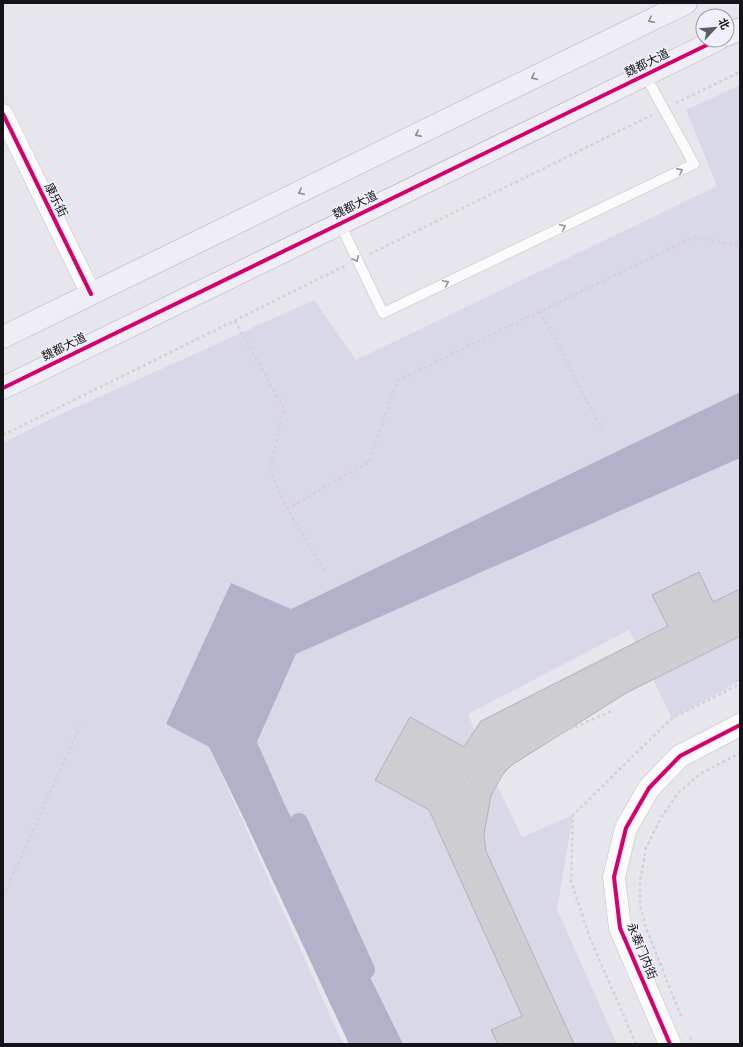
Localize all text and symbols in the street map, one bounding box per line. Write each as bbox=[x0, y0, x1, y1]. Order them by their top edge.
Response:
north arrow bbox=[695, 8, 735, 48]
one-way arrow bbox=[648, 15, 655, 23]
text: 北 bbox=[715, 16, 733, 32]
street label: 魏都大道 bbox=[622, 45, 672, 80]
one-way arrow bbox=[531, 72, 539, 80]
one-way arrow bbox=[414, 129, 422, 137]
one-way arrow bbox=[676, 168, 683, 176]
street label: 康乐街 bbox=[42, 180, 71, 219]
one-way arrow bbox=[297, 187, 305, 194]
street label: 魏都大道 bbox=[330, 187, 380, 222]
one-way arrow bbox=[558, 224, 566, 232]
one-way arrow bbox=[351, 255, 359, 262]
one-way arrow bbox=[441, 280, 449, 288]
street label: 魏都大道 bbox=[39, 329, 89, 364]
street label: 永泰门内街 bbox=[624, 920, 661, 981]

